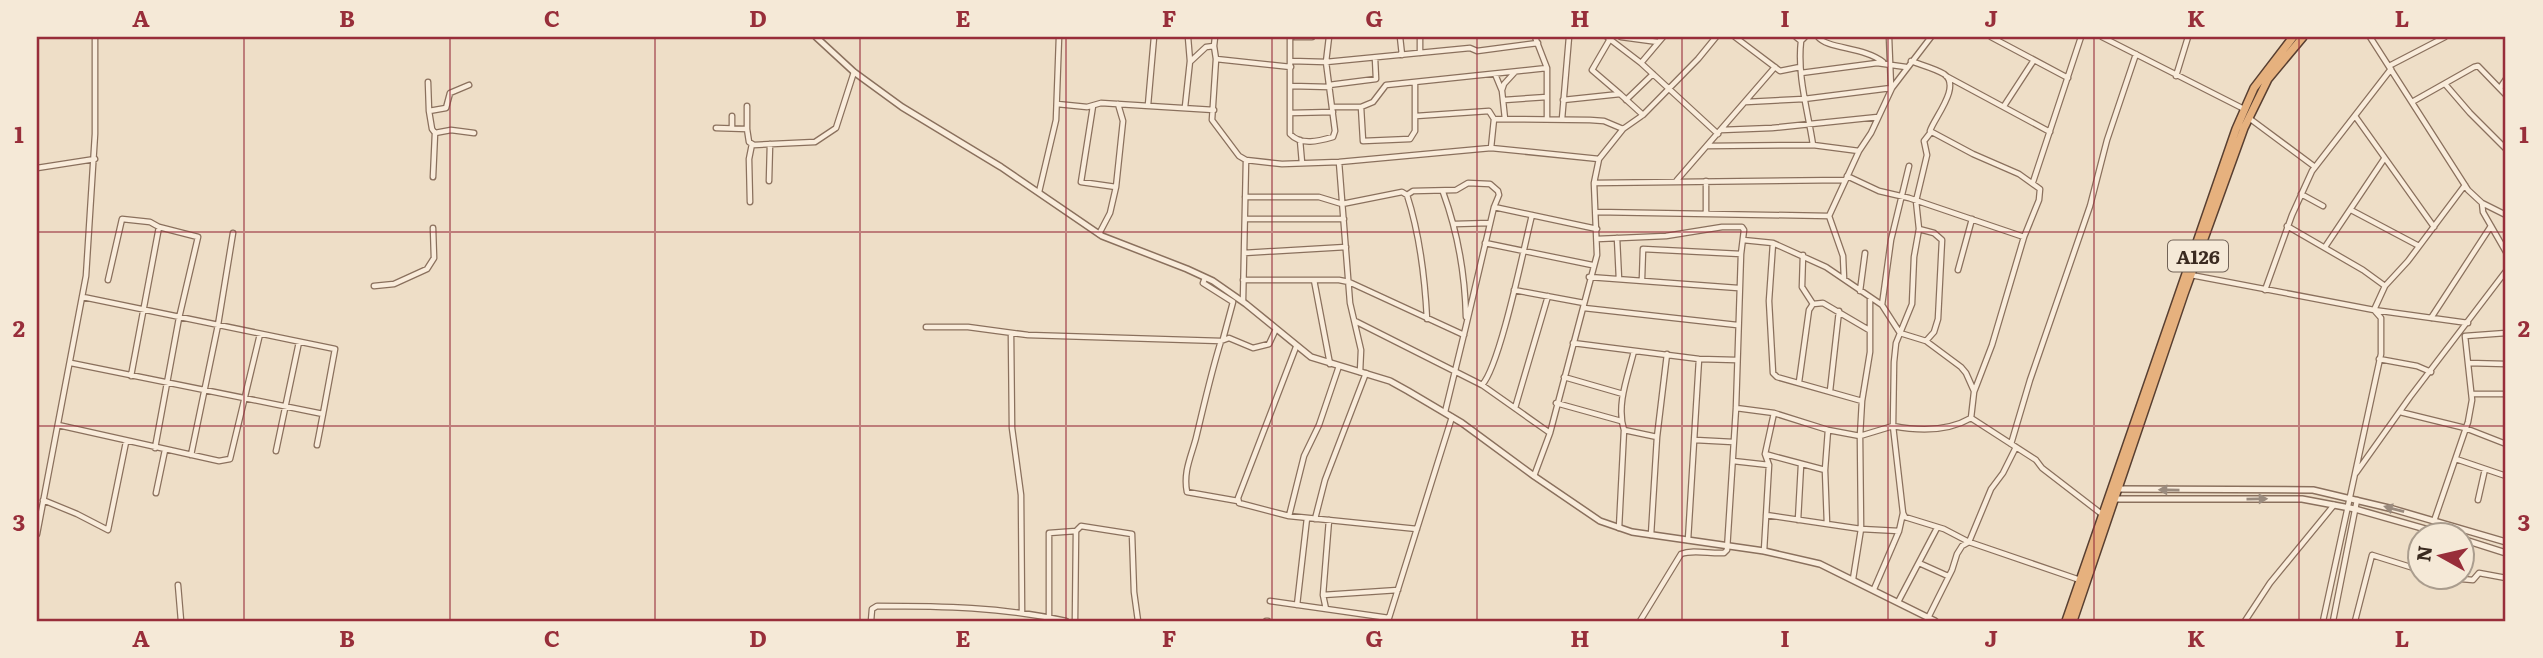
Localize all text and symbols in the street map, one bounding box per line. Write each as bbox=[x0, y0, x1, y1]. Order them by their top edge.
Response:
text: A bbox=[132, 0, 150, 34]
text: B bbox=[339, 0, 355, 34]
text: C bbox=[544, 0, 560, 34]
text: D bbox=[749, 0, 767, 34]
text: E bbox=[955, 0, 971, 34]
text: F bbox=[1162, 0, 1177, 34]
text: G bbox=[1365, 0, 1383, 34]
text: H bbox=[1570, 0, 1590, 34]
text: I bbox=[1780, 0, 1790, 34]
text: J bbox=[1984, 0, 1998, 34]
text: K bbox=[2187, 0, 2205, 34]
text: L bbox=[2395, 0, 2409, 34]
text: 1 bbox=[14, 116, 24, 150]
text: 1 bbox=[2519, 116, 2529, 150]
road number: A126 bbox=[2168, 240, 2228, 272]
text: 2 bbox=[13, 310, 25, 344]
text: 2 bbox=[2518, 310, 2530, 344]
one-way arrow bbox=[2157, 484, 2179, 496]
one-way arrow bbox=[2246, 493, 2268, 505]
one-way arrow bbox=[2383, 503, 2405, 514]
text: 3 bbox=[13, 504, 25, 538]
text: 3 bbox=[2518, 504, 2530, 538]
north arrow bbox=[2406, 522, 2476, 592]
text: N bbox=[2408, 544, 2438, 563]
text: A bbox=[132, 620, 150, 654]
text: B bbox=[339, 620, 355, 654]
text: C bbox=[544, 620, 560, 654]
text: D bbox=[749, 620, 767, 654]
text: E bbox=[955, 620, 971, 654]
text: F bbox=[1162, 620, 1177, 654]
text: G bbox=[1365, 620, 1383, 654]
text: H bbox=[1570, 620, 1590, 654]
text: I bbox=[1780, 620, 1790, 654]
text: J bbox=[1984, 620, 1998, 654]
text: K bbox=[2187, 620, 2205, 654]
text: L bbox=[2395, 620, 2409, 654]

